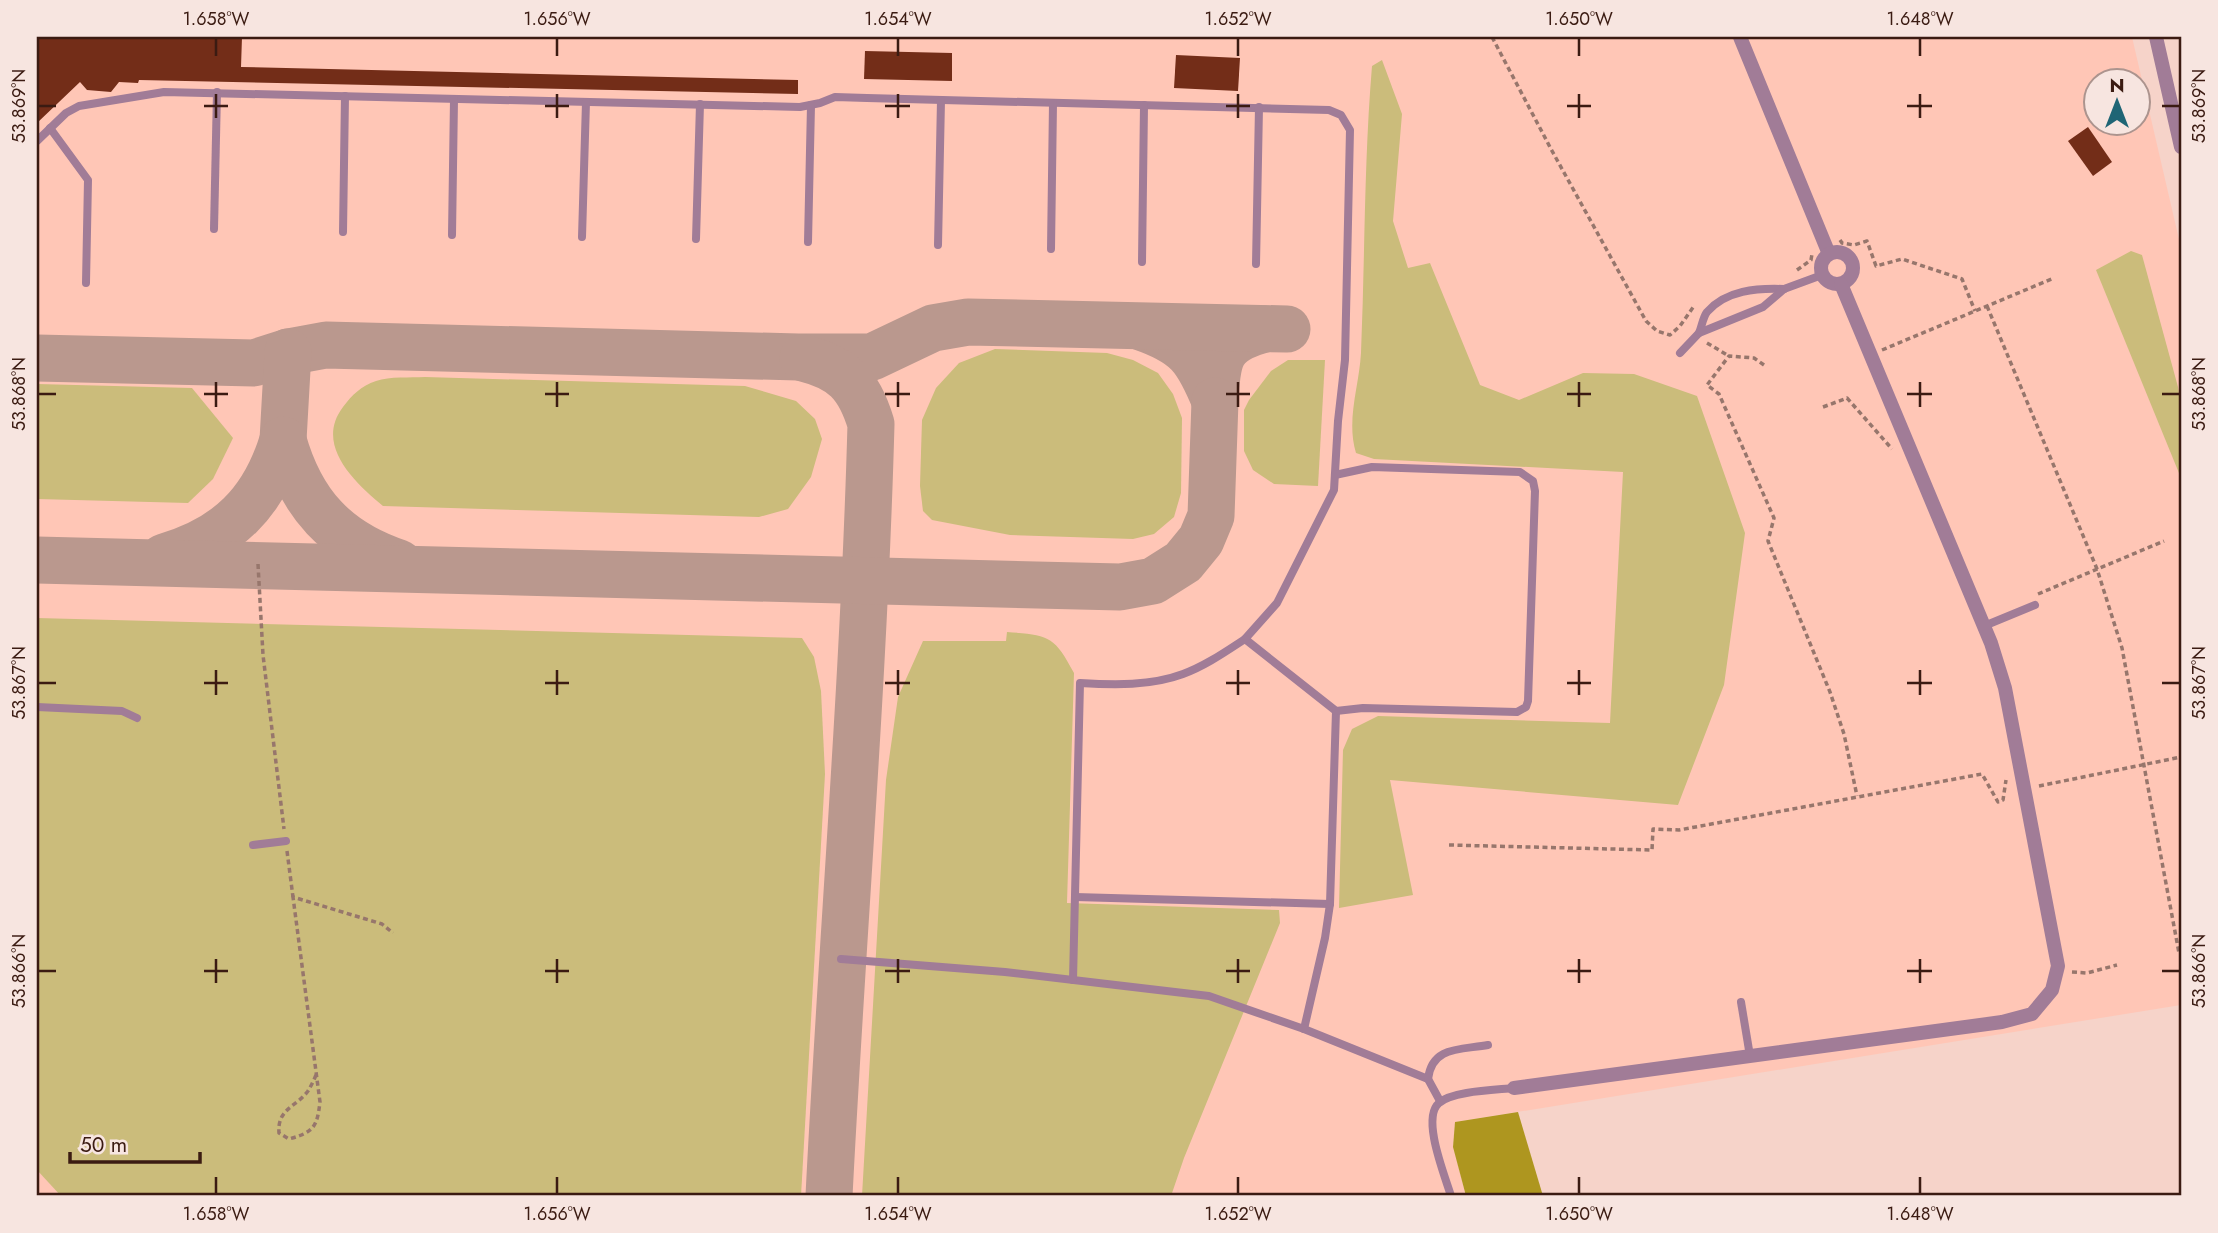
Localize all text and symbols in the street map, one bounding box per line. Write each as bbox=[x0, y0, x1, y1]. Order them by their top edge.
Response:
text: 1.658°W bbox=[183, 6, 250, 32]
text: 1.656°W bbox=[523, 6, 591, 32]
text: 1.654°W bbox=[864, 6, 932, 32]
text: 1.652°W bbox=[1204, 6, 1272, 32]
text: 1.650°W bbox=[1545, 6, 1613, 32]
text: 1.648°W bbox=[1886, 6, 1954, 32]
north arrow bbox=[2082, 66, 2152, 136]
text: 53.869°N bbox=[6, 69, 32, 143]
text: 53.869°N bbox=[2186, 69, 2212, 143]
text: N bbox=[2109, 72, 2125, 99]
text: 53.868°N bbox=[6, 357, 32, 431]
text: 53.868°N bbox=[2186, 357, 2212, 431]
text: 53.867°N bbox=[6, 646, 32, 720]
text: 53.867°N bbox=[2186, 646, 2212, 720]
text: 53.866°N bbox=[6, 934, 32, 1008]
text: 53.866°N bbox=[2186, 934, 2212, 1008]
scale bar bbox=[70, 1121, 200, 1165]
text: 50 m bbox=[80, 1130, 127, 1160]
text: 1.658°W bbox=[183, 1201, 250, 1227]
text: 1.656°W bbox=[523, 1201, 591, 1227]
text: 1.654°W bbox=[864, 1201, 932, 1227]
text: 1.652°W bbox=[1204, 1201, 1272, 1227]
text: 1.650°W bbox=[1545, 1201, 1613, 1227]
text: 1.648°W bbox=[1886, 1201, 1954, 1227]

